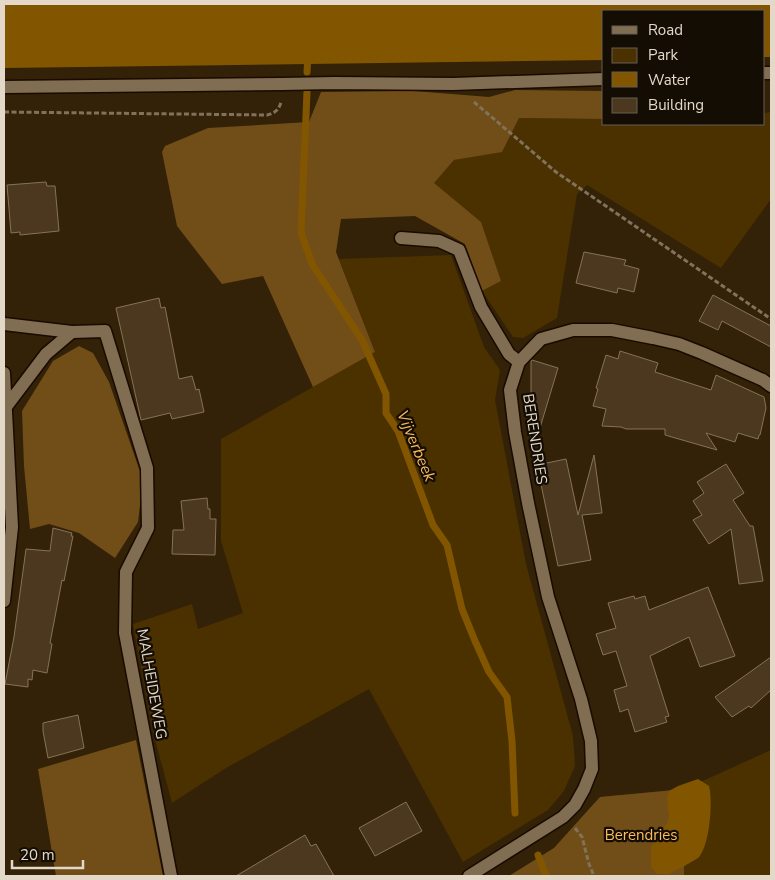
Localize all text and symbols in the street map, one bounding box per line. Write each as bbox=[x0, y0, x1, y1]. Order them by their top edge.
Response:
legend bbox=[602, 10, 765, 125]
text: Road bbox=[648, 20, 683, 40]
text: Park bbox=[648, 45, 678, 65]
text: Water bbox=[648, 70, 691, 90]
text: Building bbox=[648, 95, 704, 115]
street label: BERENDRIES bbox=[518, 392, 552, 486]
water label: Vijverbeek bbox=[391, 407, 441, 486]
street label: MALHEIDEWEG bbox=[132, 627, 172, 741]
park label: Berendries bbox=[605, 825, 677, 845]
scale bar bbox=[12, 838, 84, 870]
text: 20 m bbox=[20, 845, 55, 865]

